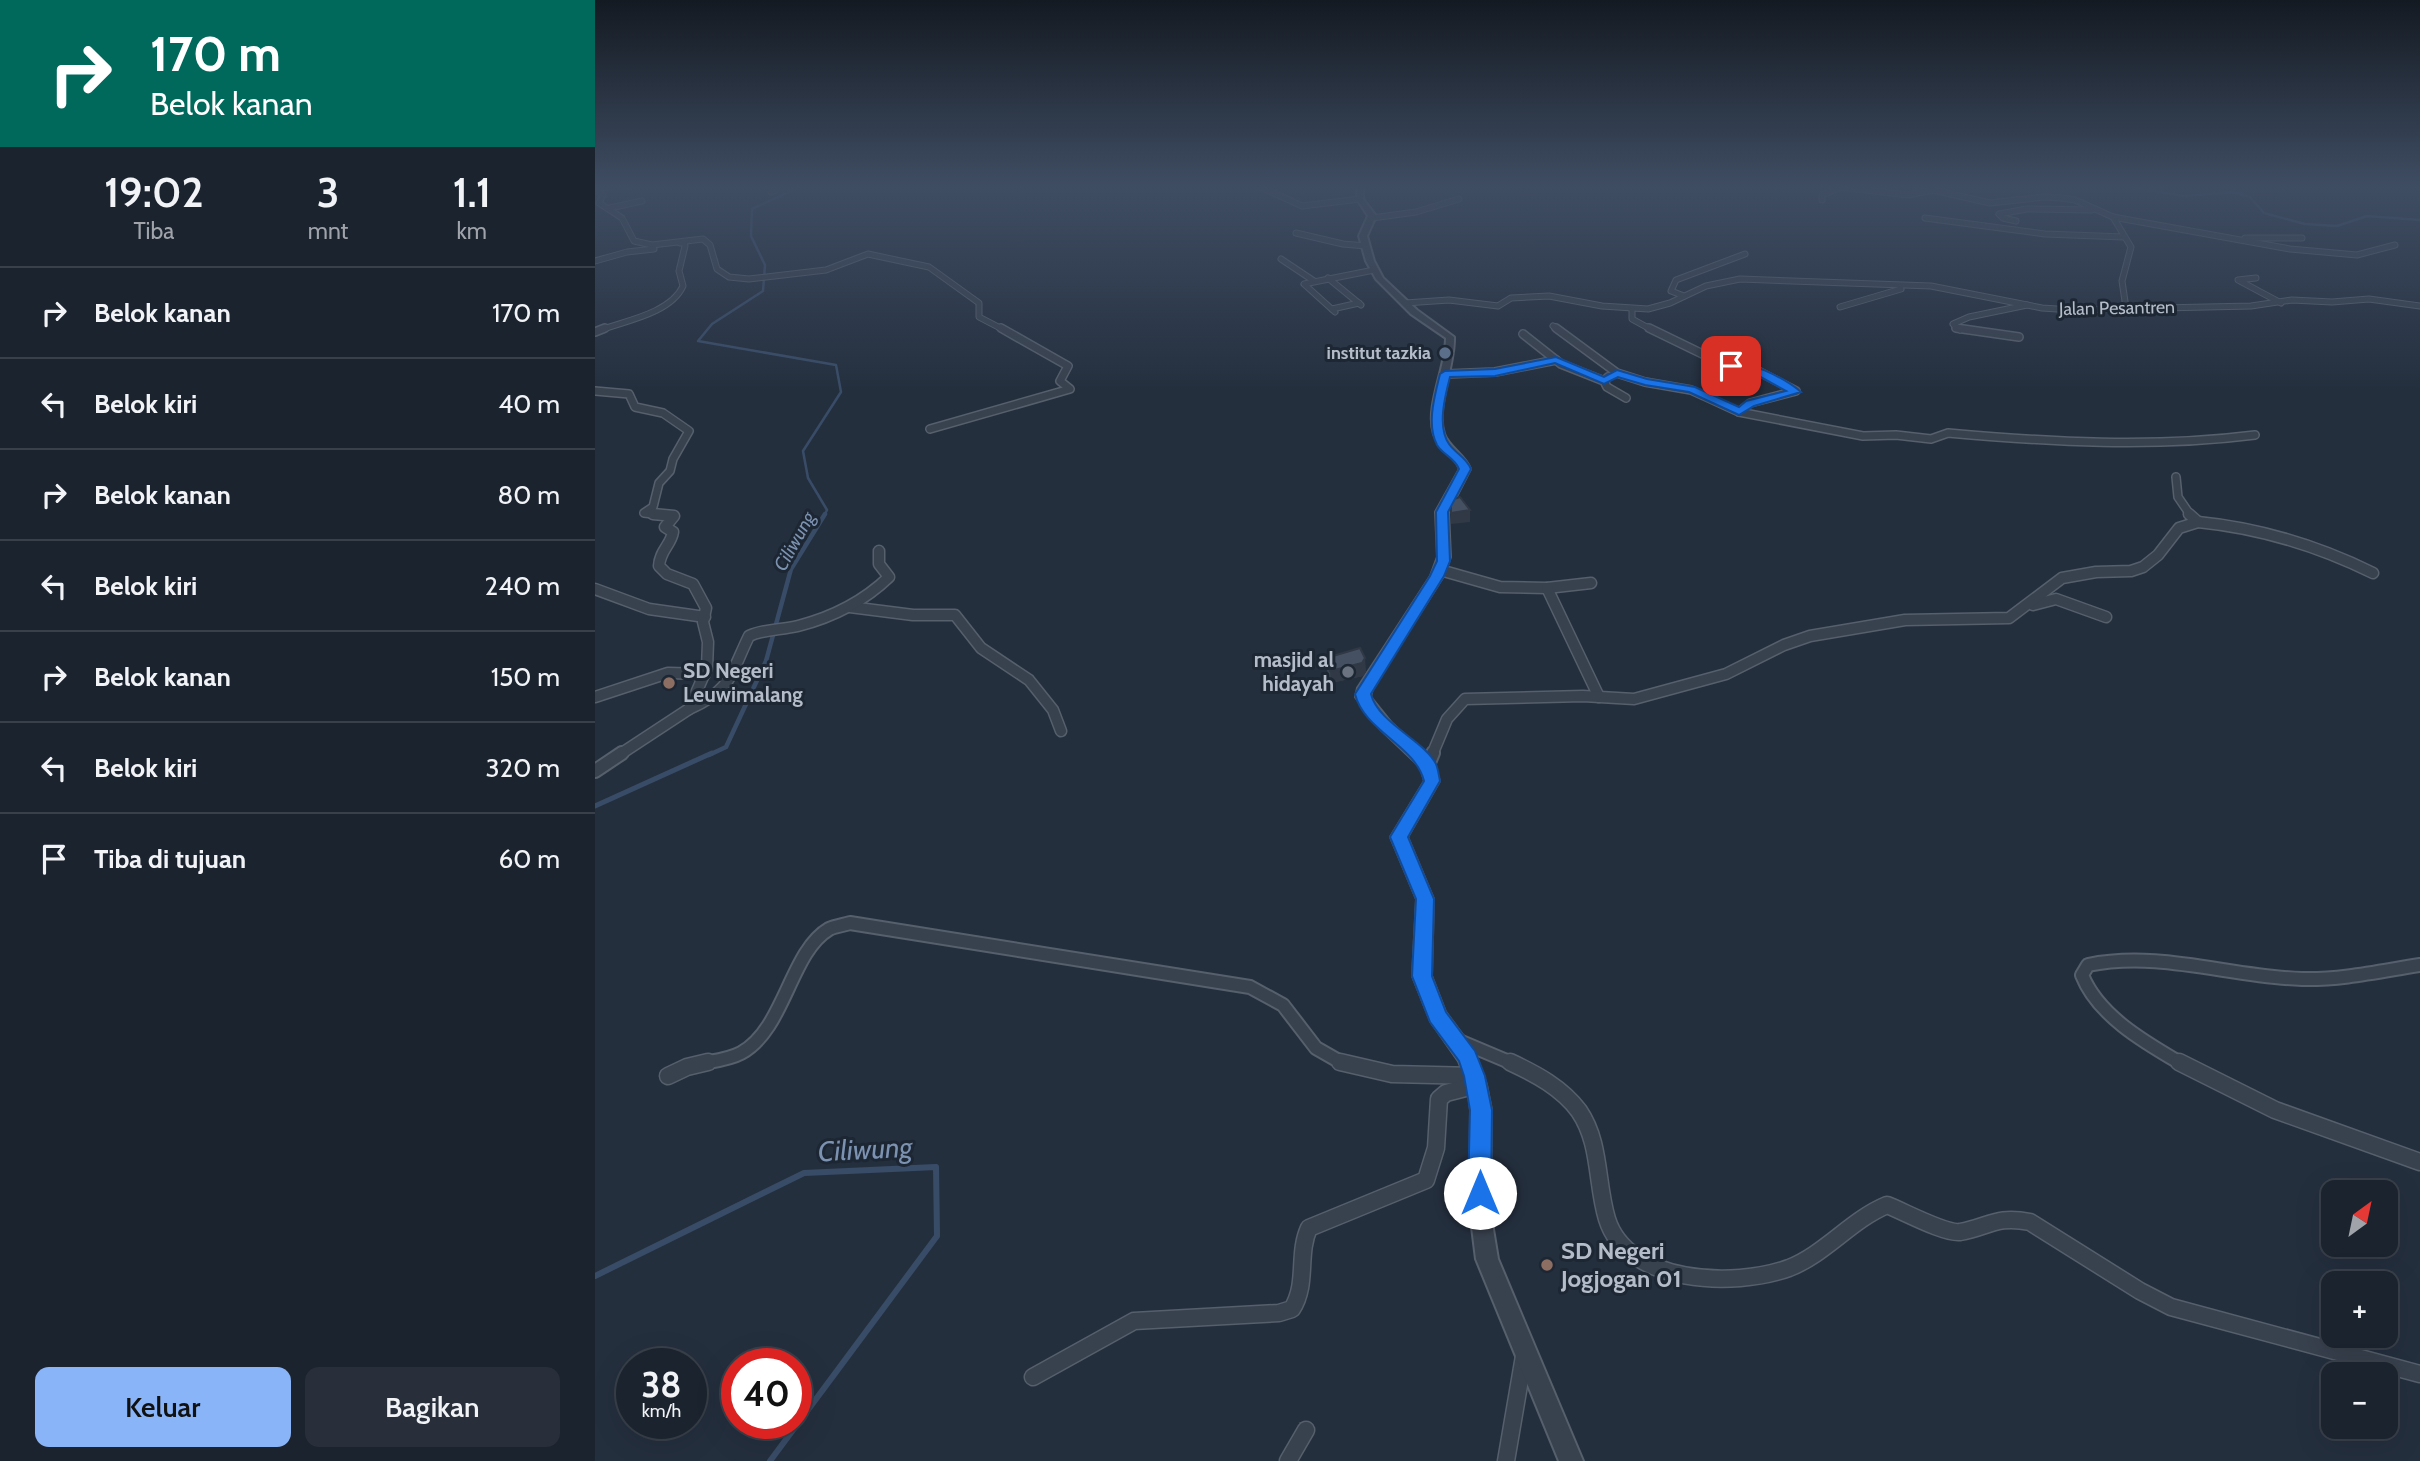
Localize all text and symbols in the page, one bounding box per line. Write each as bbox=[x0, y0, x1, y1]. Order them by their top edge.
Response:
text: 170 m bbox=[150, 24, 281, 83]
icon: right bbox=[35, 28, 126, 119]
text: Belok kanan bbox=[150, 84, 313, 123]
text: 19:02 bbox=[104, 166, 204, 218]
text: 3 bbox=[317, 166, 339, 218]
text: 1.1 bbox=[453, 166, 491, 218]
text: Tiba bbox=[134, 217, 174, 245]
text: mnt bbox=[308, 217, 348, 245]
text: km bbox=[456, 217, 487, 245]
icon: right bbox=[35, 294, 73, 332]
street label: Jalan Pesantren bbox=[2058, 296, 2175, 320]
text: Belok kanan bbox=[94, 297, 231, 329]
text: 170 m bbox=[492, 297, 560, 329]
pin bbox=[1701, 336, 1761, 396]
place label: institut tazkia bbox=[1327, 342, 1431, 364]
marker: institut tazkia bbox=[1437, 345, 1453, 361]
icon: arrive bbox=[1712, 347, 1750, 385]
icon: left bbox=[35, 385, 73, 423]
text: Belok kiri bbox=[94, 388, 197, 420]
text: 40 m bbox=[498, 388, 560, 420]
icon: right bbox=[35, 476, 73, 514]
text: Belok kanan bbox=[94, 479, 231, 511]
text: 80 m bbox=[497, 479, 560, 511]
water label: Ciliwung bbox=[769, 506, 821, 575]
icon: left bbox=[35, 567, 73, 605]
text: Belok kiri bbox=[94, 570, 197, 602]
text: 240 m bbox=[485, 570, 560, 602]
place label: masjid al hidayah bbox=[1254, 647, 1334, 696]
icon: right bbox=[35, 658, 73, 696]
place label: SD Negeri Leuwimalang bbox=[683, 658, 803, 707]
text: Belok kanan bbox=[94, 661, 231, 693]
text: 150 m bbox=[491, 661, 560, 693]
marker: masjid al hidayah bbox=[1340, 664, 1356, 680]
marker: SD Negeri Leuwimalang bbox=[661, 675, 677, 691]
icon: left bbox=[35, 749, 73, 787]
text: Belok kiri bbox=[94, 752, 197, 784]
text: 320 m bbox=[486, 752, 560, 784]
icon: arrive bbox=[35, 840, 73, 878]
text: Tiba di tujuan bbox=[94, 843, 246, 875]
text: 60 m bbox=[498, 843, 560, 875]
water label: Ciliwung bbox=[817, 1129, 914, 1168]
position arrow bbox=[1443, 1156, 1517, 1230]
north arrow bbox=[2321, 1180, 2397, 1256]
map controls bbox=[2321, 1180, 2398, 1439]
place label: SD Negeri Jogjogan 01 bbox=[1560, 1236, 1682, 1293]
marker: SD Negeri Jogjogan 01 bbox=[1539, 1257, 1555, 1273]
button: + bbox=[2321, 1271, 2398, 1348]
speed limit sign: 40 bbox=[721, 1348, 812, 1439]
button: − bbox=[2321, 1362, 2398, 1439]
text: 38 bbox=[641, 1363, 682, 1406]
button: Keluar bbox=[35, 1367, 291, 1447]
button: Bagikan bbox=[305, 1367, 560, 1447]
text: km/h bbox=[642, 1400, 681, 1422]

